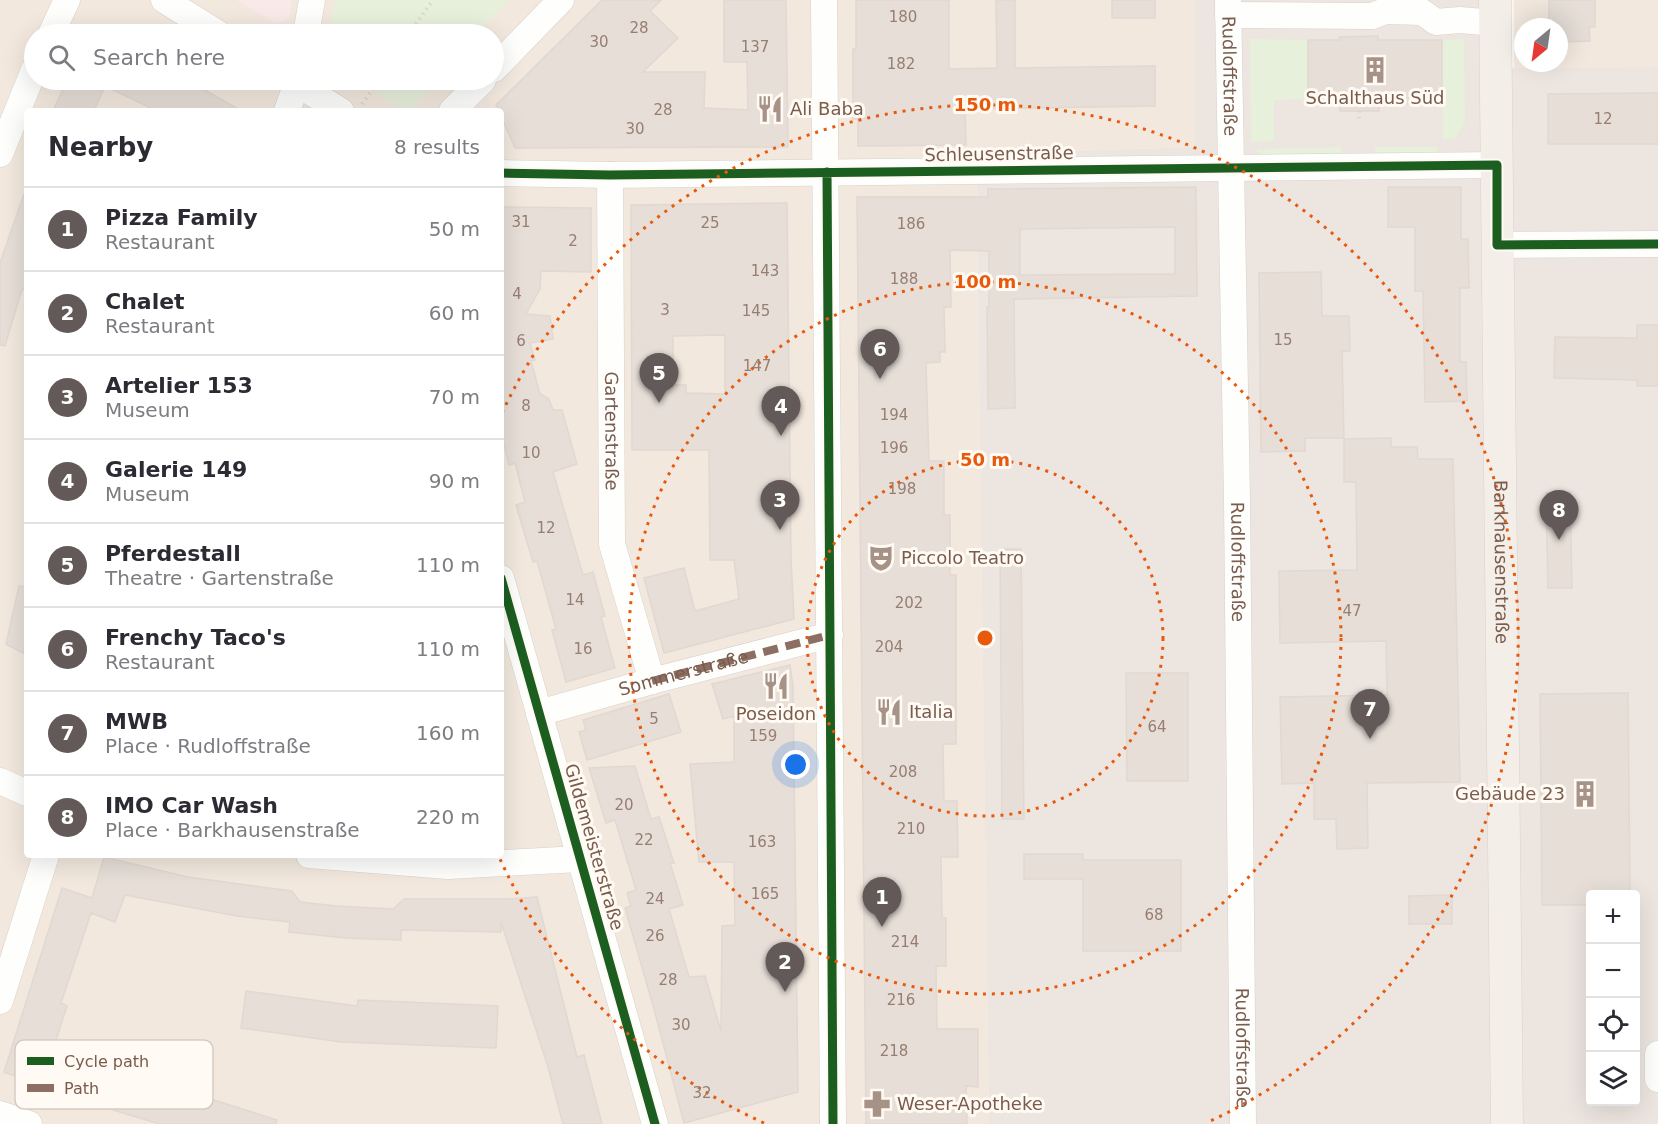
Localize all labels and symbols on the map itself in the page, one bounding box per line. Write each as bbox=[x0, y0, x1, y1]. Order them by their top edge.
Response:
house number: 180 bbox=[889, 8, 917, 26]
street label: Rudloffstraße bbox=[1218, 16, 1241, 136]
north arrow bbox=[1514, 18, 1568, 72]
house number: 28 bbox=[629, 19, 649, 37]
house number: 30 bbox=[589, 33, 609, 51]
house number: 137 bbox=[741, 38, 769, 56]
house number: 182 bbox=[887, 55, 915, 73]
building icon: Schalthaus Süd bbox=[1360, 55, 1390, 85]
place label: Schalthaus Süd bbox=[1305, 87, 1445, 108]
restaurant icon: Ali Baba bbox=[755, 94, 785, 124]
text: 150 m bbox=[954, 94, 1016, 115]
place label: Ali Baba bbox=[790, 98, 864, 119]
house number: 28 bbox=[653, 101, 673, 119]
house number: 12 bbox=[1593, 110, 1613, 128]
house number: 30 bbox=[625, 120, 645, 138]
street label: Schleusenstraße bbox=[924, 142, 1074, 165]
house number: 31 bbox=[511, 213, 531, 231]
house number: 25 bbox=[700, 214, 720, 232]
house number: 186 bbox=[897, 215, 925, 233]
house number: 2 bbox=[568, 232, 578, 250]
house number: 143 bbox=[751, 262, 779, 280]
house number: 188 bbox=[890, 270, 918, 288]
text: 100 m bbox=[954, 271, 1016, 292]
house number: 4 bbox=[512, 285, 522, 303]
house number: 3 bbox=[660, 301, 670, 319]
house number: 145 bbox=[742, 302, 770, 320]
pin: 6 bbox=[860, 330, 900, 379]
house number: 15 bbox=[1273, 331, 1293, 349]
house number: 6 bbox=[516, 332, 526, 350]
pin: 5 bbox=[640, 354, 678, 403]
house number: 147 bbox=[743, 357, 771, 375]
street label: Gartenstraße bbox=[601, 371, 623, 491]
pin: 4 bbox=[762, 386, 800, 436]
house number: 8 bbox=[521, 397, 531, 415]
house number: 194 bbox=[880, 406, 908, 424]
house number: 196 bbox=[880, 439, 908, 457]
house number: 10 bbox=[521, 444, 541, 462]
text: 50 m bbox=[960, 449, 1010, 470]
pin: 3 bbox=[760, 480, 800, 530]
house number: 198 bbox=[888, 480, 916, 498]
street label: Barkhausenstraße bbox=[1490, 480, 1513, 644]
pin: 8 bbox=[1540, 490, 1578, 540]
street label: Rudloffstraße bbox=[1227, 502, 1249, 622]
house number: 12 bbox=[536, 519, 556, 537]
theatre icon: Piccolo Teatro bbox=[866, 543, 896, 573]
place label: Piccolo Teatro bbox=[901, 547, 1024, 568]
house number: 14 bbox=[565, 591, 585, 609]
house number: 202 bbox=[895, 594, 923, 612]
house number: 47 bbox=[1342, 602, 1362, 620]
centre of rings bbox=[975, 628, 995, 648]
house number: 204 bbox=[875, 638, 903, 656]
house number: 16 bbox=[573, 640, 593, 658]
street label: Sommerstraße bbox=[616, 646, 751, 700]
restaurant icon: Poseidon bbox=[761, 671, 791, 701]
pin: 7 bbox=[1350, 690, 1390, 739]
restaurant icon: Italia bbox=[874, 697, 904, 727]
place label: Italia bbox=[909, 701, 953, 722]
place label: Poseidon bbox=[736, 703, 816, 724]
house number: 5 bbox=[649, 710, 659, 728]
house number: 64 bbox=[1147, 718, 1167, 736]
house number: 159 bbox=[749, 727, 777, 745]
your location bbox=[781, 750, 810, 779]
street label: Gildemeisterstraße bbox=[561, 761, 628, 933]
house number: 208 bbox=[889, 763, 917, 781]
building icon: Gebäude 23 bbox=[1570, 779, 1600, 809]
place label: Gebäude 23 bbox=[1455, 783, 1565, 804]
house number: 20 bbox=[614, 796, 634, 814]
house number: 210 bbox=[897, 820, 925, 838]
house number: 22 bbox=[634, 831, 654, 849]
house number: 163 bbox=[748, 833, 776, 851]
pin: 1 bbox=[862, 878, 902, 927]
house number: 165 bbox=[751, 885, 779, 903]
house number: 24 bbox=[645, 890, 665, 908]
house number: 68 bbox=[1144, 906, 1164, 924]
house number: 26 bbox=[645, 927, 665, 945]
house number: 214 bbox=[891, 933, 919, 951]
pin: 2 bbox=[766, 942, 804, 992]
house number: 28 bbox=[658, 971, 678, 989]
street label: Rudloffstraße bbox=[1232, 988, 1254, 1108]
house number: 216 bbox=[887, 991, 915, 1009]
house number: 30 bbox=[671, 1016, 691, 1034]
legend bbox=[15, 1040, 213, 1109]
house number: 218 bbox=[880, 1042, 908, 1060]
text: Cycle path bbox=[64, 1052, 149, 1071]
text: Path bbox=[64, 1079, 99, 1098]
house number: 32 bbox=[692, 1084, 712, 1102]
pharmacy icon: Weser-Apotheke bbox=[862, 1089, 892, 1119]
place label: Weser-Apotheke bbox=[897, 1093, 1043, 1114]

